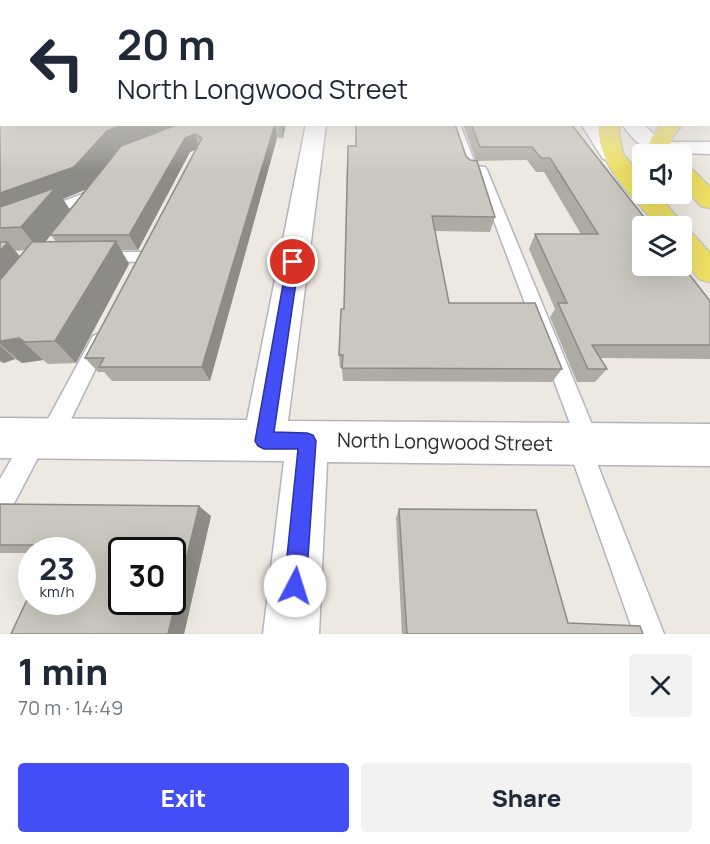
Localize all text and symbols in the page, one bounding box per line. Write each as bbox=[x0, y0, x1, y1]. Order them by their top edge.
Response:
text: 20 m bbox=[117, 15, 216, 73]
icon: left bbox=[18, 24, 96, 102]
text: North Longwood Street bbox=[117, 70, 408, 107]
map controls bbox=[632, 144, 692, 276]
button: sound bbox=[632, 144, 692, 204]
button: layers bbox=[632, 216, 692, 276]
pin bbox=[267, 236, 318, 287]
icon: arrive bbox=[276, 245, 309, 278]
street label: North Longwood Street bbox=[337, 426, 553, 457]
speed limit sign: 30 bbox=[108, 537, 186, 615]
text: 23 bbox=[39, 548, 75, 589]
position arrow bbox=[263, 554, 327, 618]
text: km/h bbox=[40, 581, 74, 602]
text: 1 min bbox=[18, 647, 108, 696]
button: close bbox=[629, 654, 692, 717]
text: 70 m · 14:49 bbox=[18, 694, 123, 721]
button: Exit bbox=[18, 763, 349, 832]
button: Share bbox=[361, 763, 692, 832]

